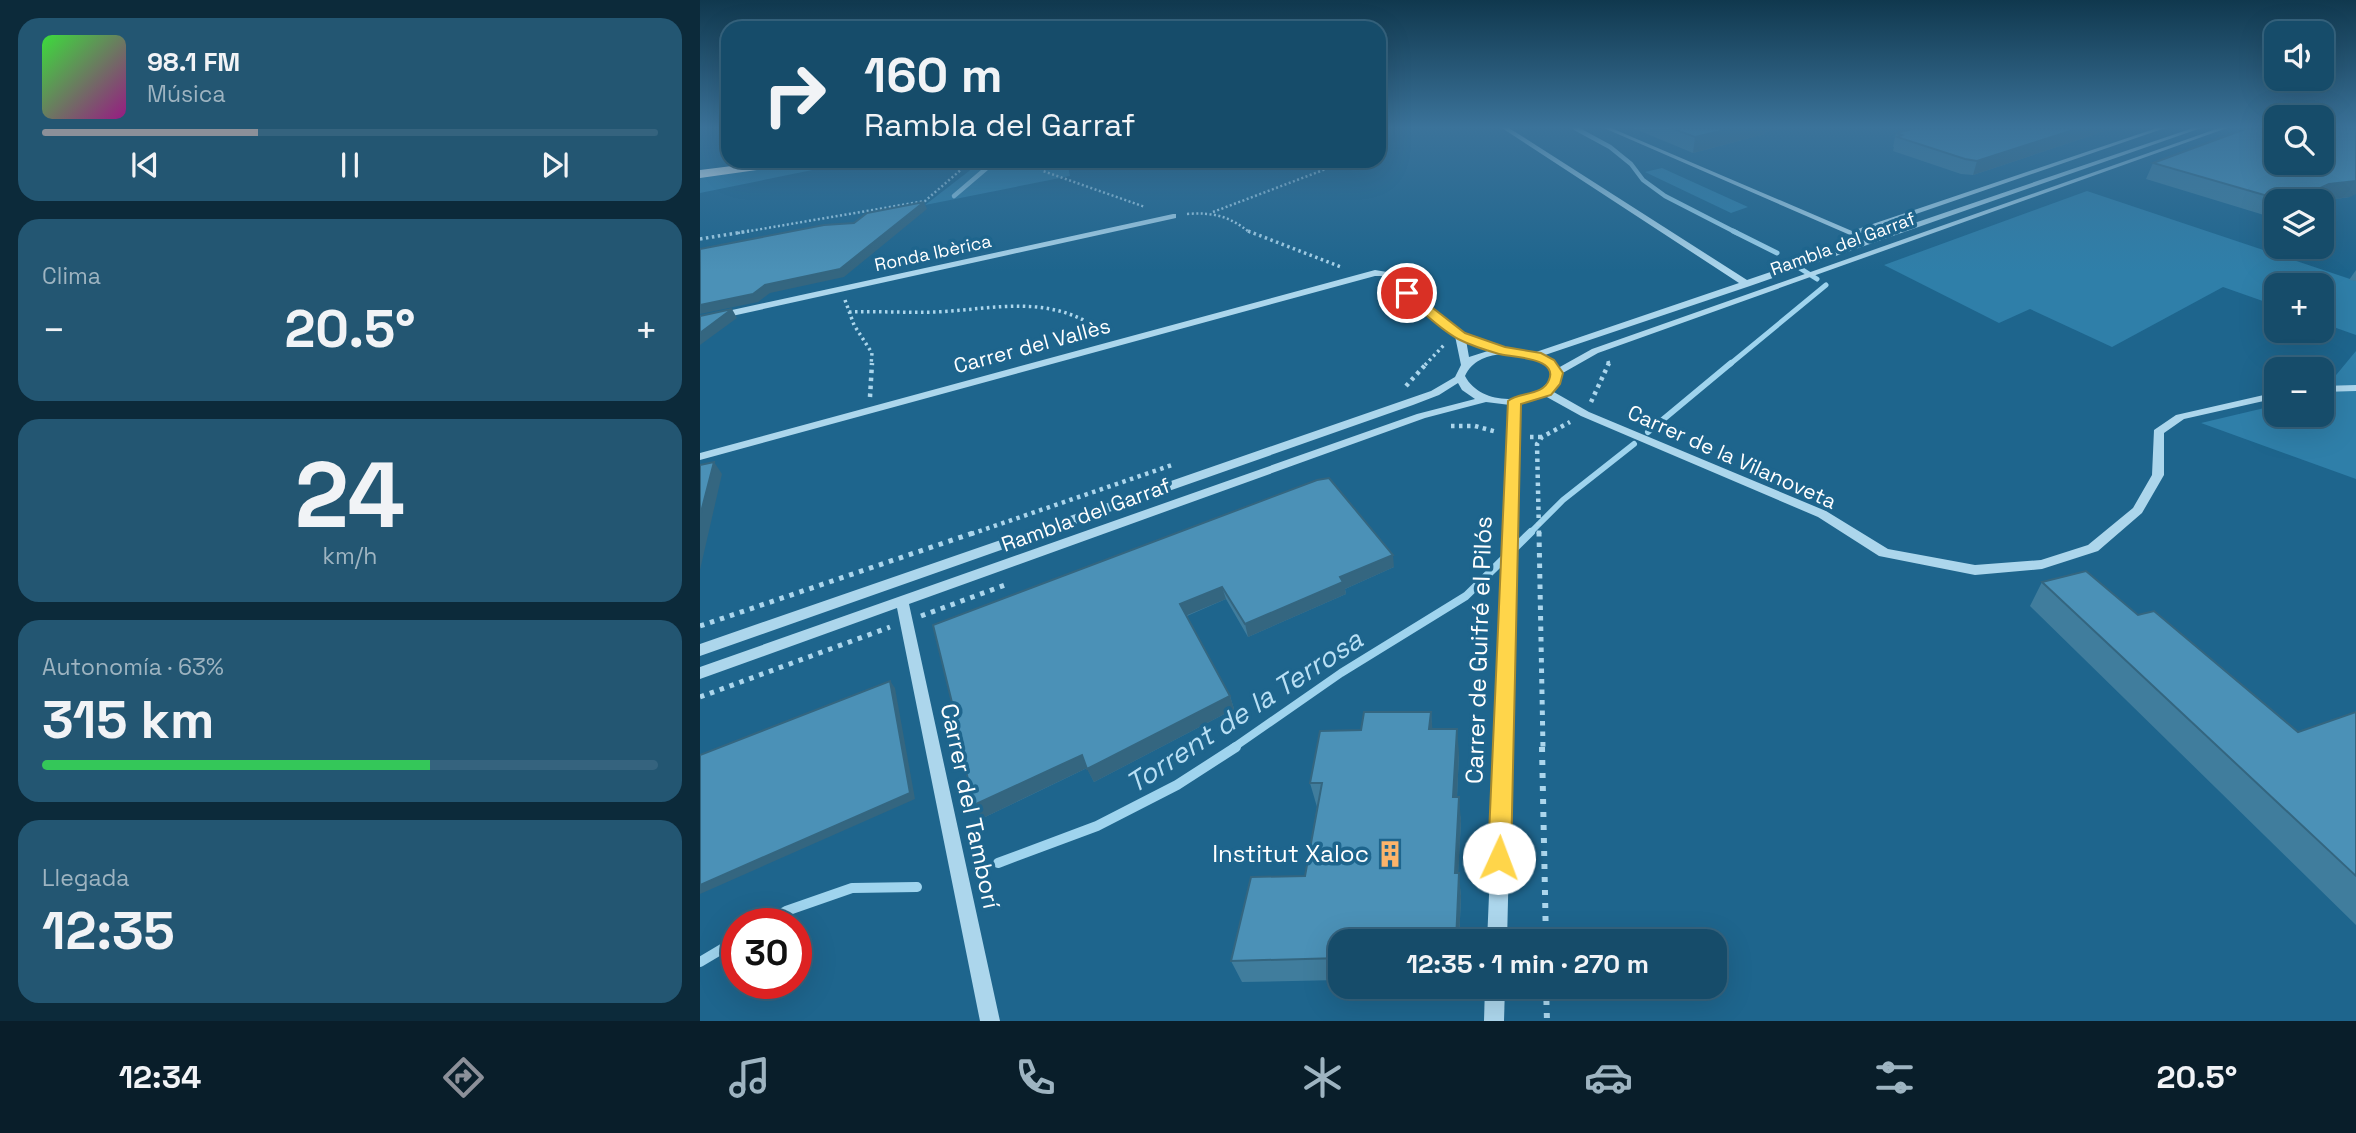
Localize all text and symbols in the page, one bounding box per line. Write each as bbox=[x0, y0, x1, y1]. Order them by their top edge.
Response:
map controls bbox=[2264, 21, 2334, 427]
button: sound bbox=[2264, 21, 2334, 91]
text: 160 m bbox=[864, 44, 1002, 106]
text: 98.1 FM bbox=[147, 45, 240, 79]
icon: right bbox=[749, 49, 840, 140]
text: Música bbox=[147, 79, 226, 109]
text: Rambla del Garraf bbox=[864, 105, 1135, 145]
button: search bbox=[2264, 105, 2334, 175]
icon: previous bbox=[126, 146, 164, 184]
icon: pause bbox=[331, 146, 369, 184]
icon: next bbox=[536, 146, 574, 184]
button: layers bbox=[2264, 189, 2334, 259]
street label: Rambla del Garraf bbox=[1767, 207, 1919, 280]
street label: Ronda Ibèrica bbox=[872, 229, 994, 276]
text: Clima bbox=[42, 261, 101, 291]
pin bbox=[1377, 263, 1437, 323]
button: + bbox=[2264, 273, 2334, 343]
icon: arrive bbox=[1388, 274, 1426, 312]
text: 20.5° bbox=[284, 296, 416, 362]
text: − bbox=[42, 306, 66, 354]
text: + bbox=[634, 306, 658, 354]
street label: Carrer del Vallès bbox=[951, 312, 1113, 379]
button: − bbox=[2264, 357, 2334, 427]
street label: Carrer de la Vilanoveta bbox=[1624, 398, 1841, 515]
text: 24 bbox=[295, 437, 405, 554]
street label: Rambla del Garraf bbox=[998, 471, 1174, 558]
street label: Carrer de Guifré el Pilós bbox=[1458, 515, 1499, 784]
text: km/h bbox=[323, 541, 377, 571]
water label: Torrent de la Terrosa bbox=[1119, 620, 1370, 801]
text: Autonomía · 63% bbox=[42, 652, 224, 682]
text: 315 km bbox=[42, 687, 214, 753]
street label: Carrer del Tamborí bbox=[934, 700, 1007, 911]
position arrow bbox=[1462, 821, 1536, 895]
place label: Institut Xaloc bbox=[1212, 838, 1369, 869]
building icon: Institut Xaloc bbox=[1375, 839, 1405, 869]
text: Llegada bbox=[42, 863, 130, 893]
text: 12:35 bbox=[42, 898, 175, 964]
speed limit sign: 30 bbox=[721, 908, 812, 999]
text: 12:35 · 1 min · 270 m bbox=[1406, 947, 1649, 981]
icon: directions bbox=[439, 1053, 488, 1102]
icon: music bbox=[725, 1053, 774, 1102]
icon: phone bbox=[1011, 1053, 1060, 1102]
icon: climate bbox=[1298, 1053, 1347, 1102]
icon: car bbox=[1584, 1053, 1633, 1102]
icon: filters bbox=[1870, 1053, 1919, 1102]
text: 12:34 bbox=[119, 1057, 201, 1097]
text: 20.5° bbox=[2157, 1057, 2237, 1097]

